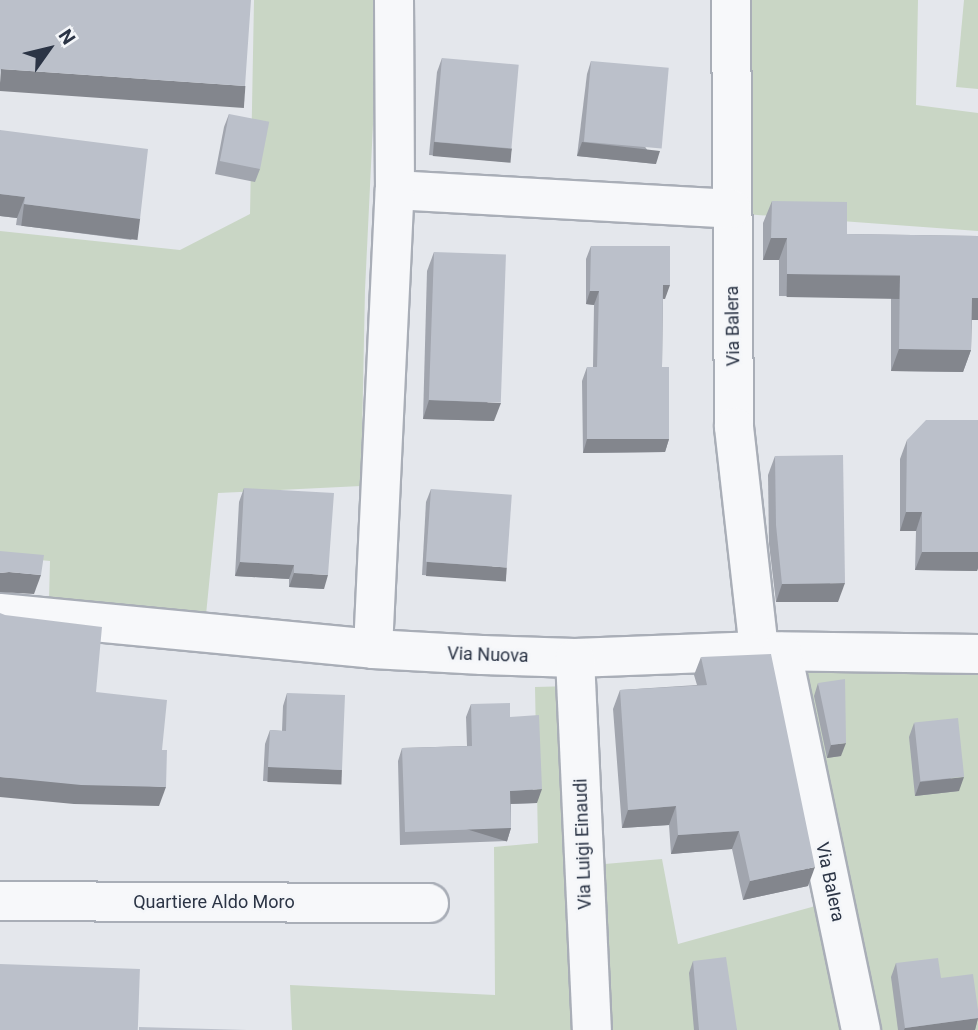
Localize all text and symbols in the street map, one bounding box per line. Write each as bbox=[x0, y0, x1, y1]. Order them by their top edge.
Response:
north arrow bbox=[14, 14, 84, 84]
text: N bbox=[54, 25, 80, 49]
street label: Via Balera bbox=[721, 286, 745, 366]
street label: Via Nuova bbox=[447, 643, 529, 667]
street label: Via Luigi Einaudi bbox=[570, 778, 596, 910]
street label: Via Balera bbox=[811, 840, 849, 924]
street label: Quartiere Aldo Moro bbox=[133, 891, 295, 913]

